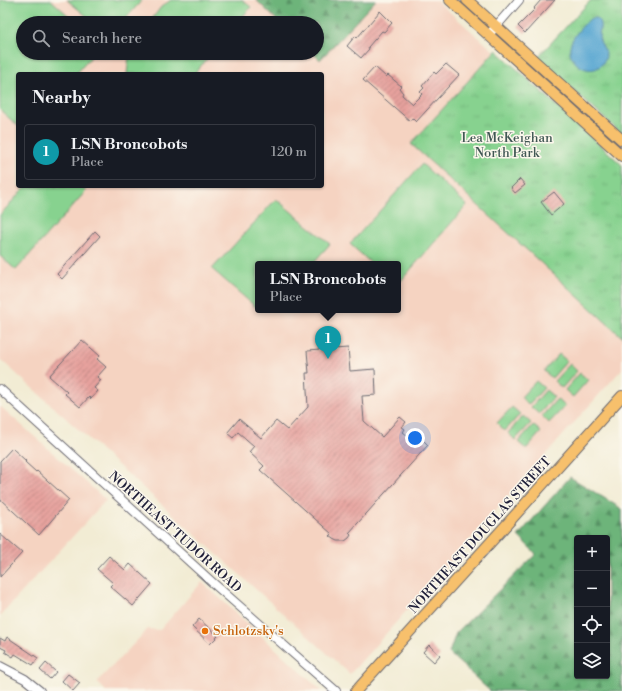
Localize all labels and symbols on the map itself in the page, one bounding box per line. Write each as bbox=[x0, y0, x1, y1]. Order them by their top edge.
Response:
park label: Lea McKeighan North Park bbox=[461, 130, 553, 161]
pin: 1 bbox=[315, 326, 341, 359]
your location bbox=[405, 428, 425, 448]
street label: NORTHEAST DOUGLAS STREET bbox=[405, 453, 555, 617]
street label: NORTHEAST TUDOR ROAD bbox=[105, 468, 245, 596]
place label: Schlotzsky's bbox=[213, 623, 284, 639]
marker: Schlotzsky's bbox=[200, 626, 210, 636]

